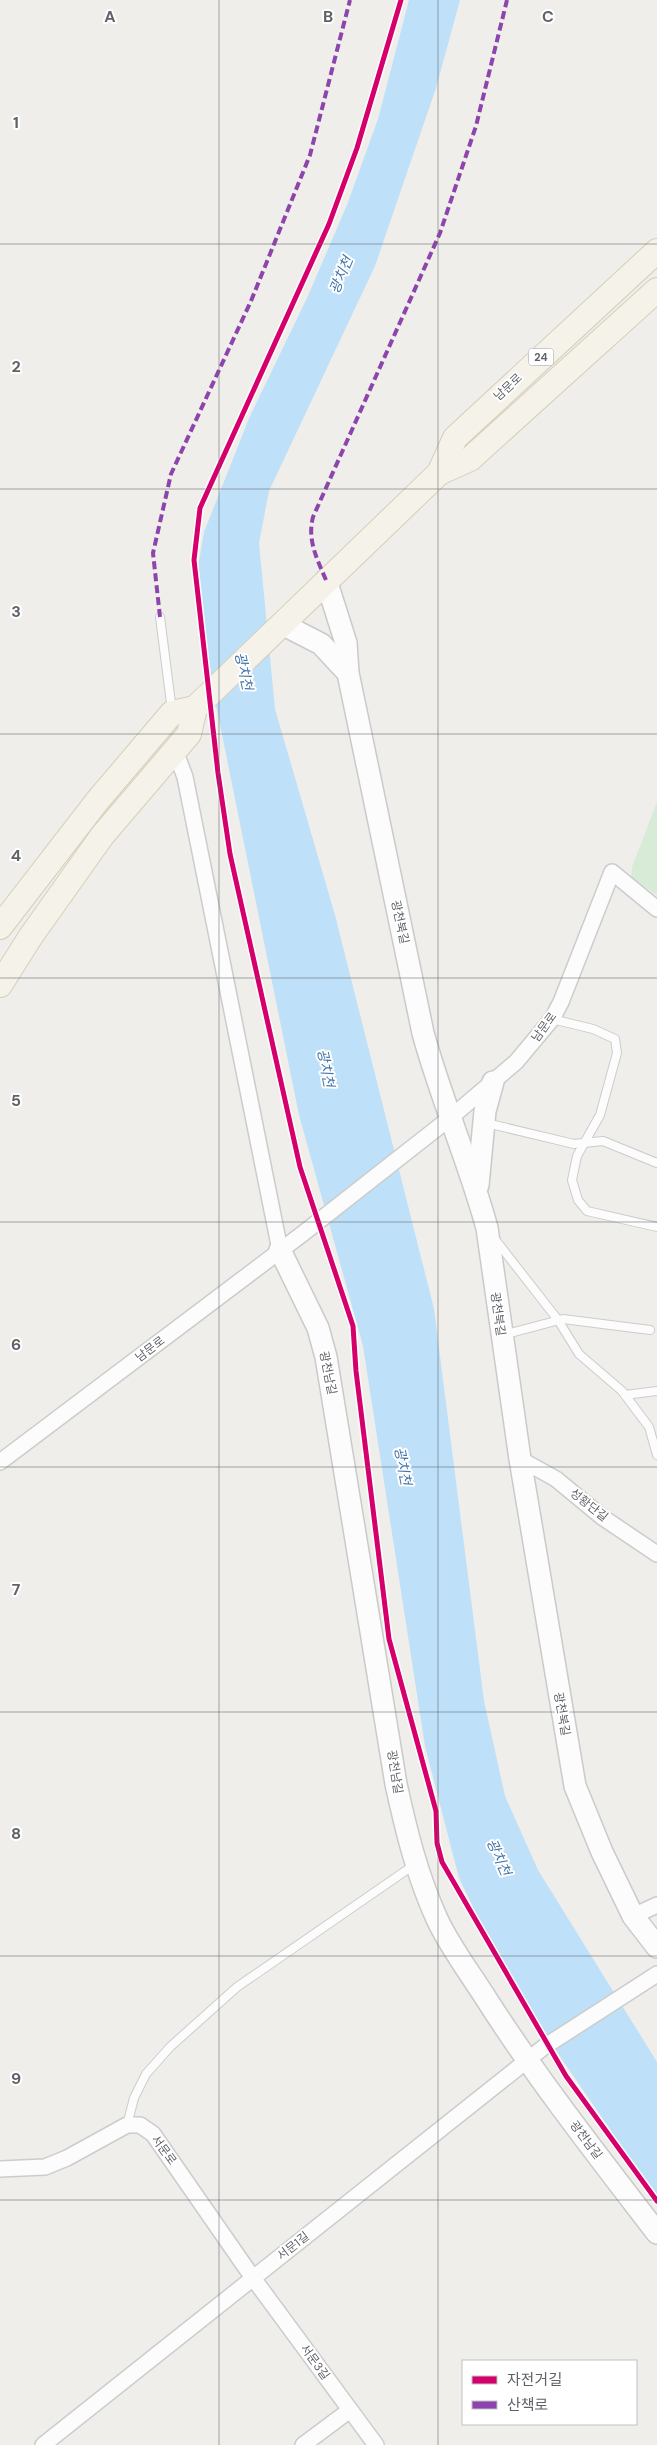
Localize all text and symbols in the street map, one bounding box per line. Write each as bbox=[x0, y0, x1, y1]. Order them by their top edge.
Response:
text: A bbox=[104, 6, 116, 27]
text: B bbox=[323, 6, 333, 27]
text: C bbox=[542, 6, 554, 27]
text: 1 bbox=[13, 112, 19, 133]
water label: 광치천 bbox=[325, 253, 357, 296]
road number: 24 bbox=[528, 348, 554, 366]
text: 2 bbox=[11, 356, 21, 377]
street label: 남문로 bbox=[490, 370, 526, 404]
text: 3 bbox=[11, 601, 21, 622]
water label: 광치천 bbox=[231, 650, 257, 693]
text: 4 bbox=[11, 845, 21, 866]
street label: 광천북길 bbox=[388, 899, 412, 945]
street label: 남문로 bbox=[528, 1009, 560, 1045]
water label: 광치천 bbox=[313, 1047, 339, 1090]
text: 5 bbox=[11, 1090, 21, 1111]
street label: 광천북길 bbox=[487, 1291, 509, 1337]
street label: 남문로 bbox=[132, 1333, 168, 1365]
text: 6 bbox=[11, 1334, 21, 1355]
street label: 광천남길 bbox=[316, 1350, 340, 1396]
water label: 광치천 bbox=[390, 1445, 416, 1488]
street label: 성황단길 bbox=[567, 1485, 611, 1525]
text: 7 bbox=[12, 1579, 21, 1600]
street label: 광천북길 bbox=[550, 1691, 574, 1737]
street label: 광천남길 bbox=[384, 1749, 406, 1795]
text: 8 bbox=[11, 1823, 21, 1844]
water label: 광치천 bbox=[483, 1836, 516, 1879]
text: 9 bbox=[11, 2068, 21, 2089]
street label: 광천남길 bbox=[566, 2118, 606, 2162]
street label: 서문로 bbox=[148, 2132, 180, 2168]
street label: 서문1길 bbox=[274, 2228, 312, 2264]
street label: 서문3길 bbox=[297, 2341, 333, 2383]
legend bbox=[462, 2360, 637, 2425]
text: 자전거길 bbox=[507, 2370, 562, 2390]
text: 산책로 bbox=[507, 2395, 548, 2415]

